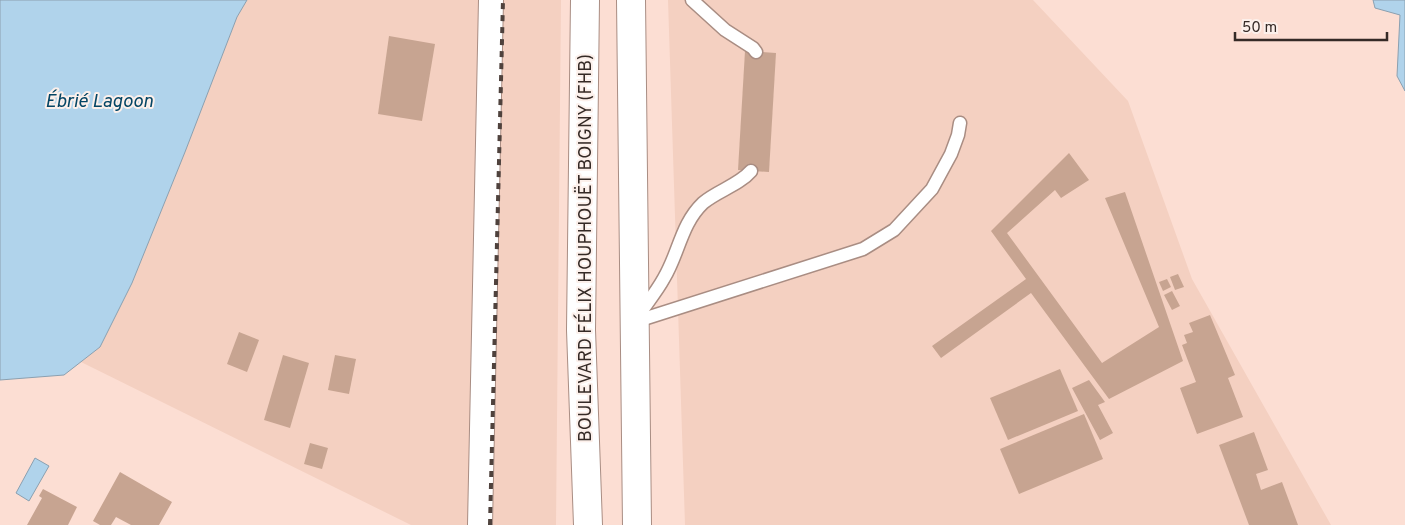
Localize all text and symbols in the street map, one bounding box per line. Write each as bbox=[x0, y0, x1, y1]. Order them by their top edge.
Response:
scale bar bbox=[1235, 10, 1388, 42]
text: 50 m bbox=[1242, 19, 1277, 38]
street label: BOULEVARD FÉLIX HOUPHOUËT BOIGNY (FHB) bbox=[573, 54, 598, 442]
water label: Ébrié Lagoon bbox=[45, 89, 154, 114]

